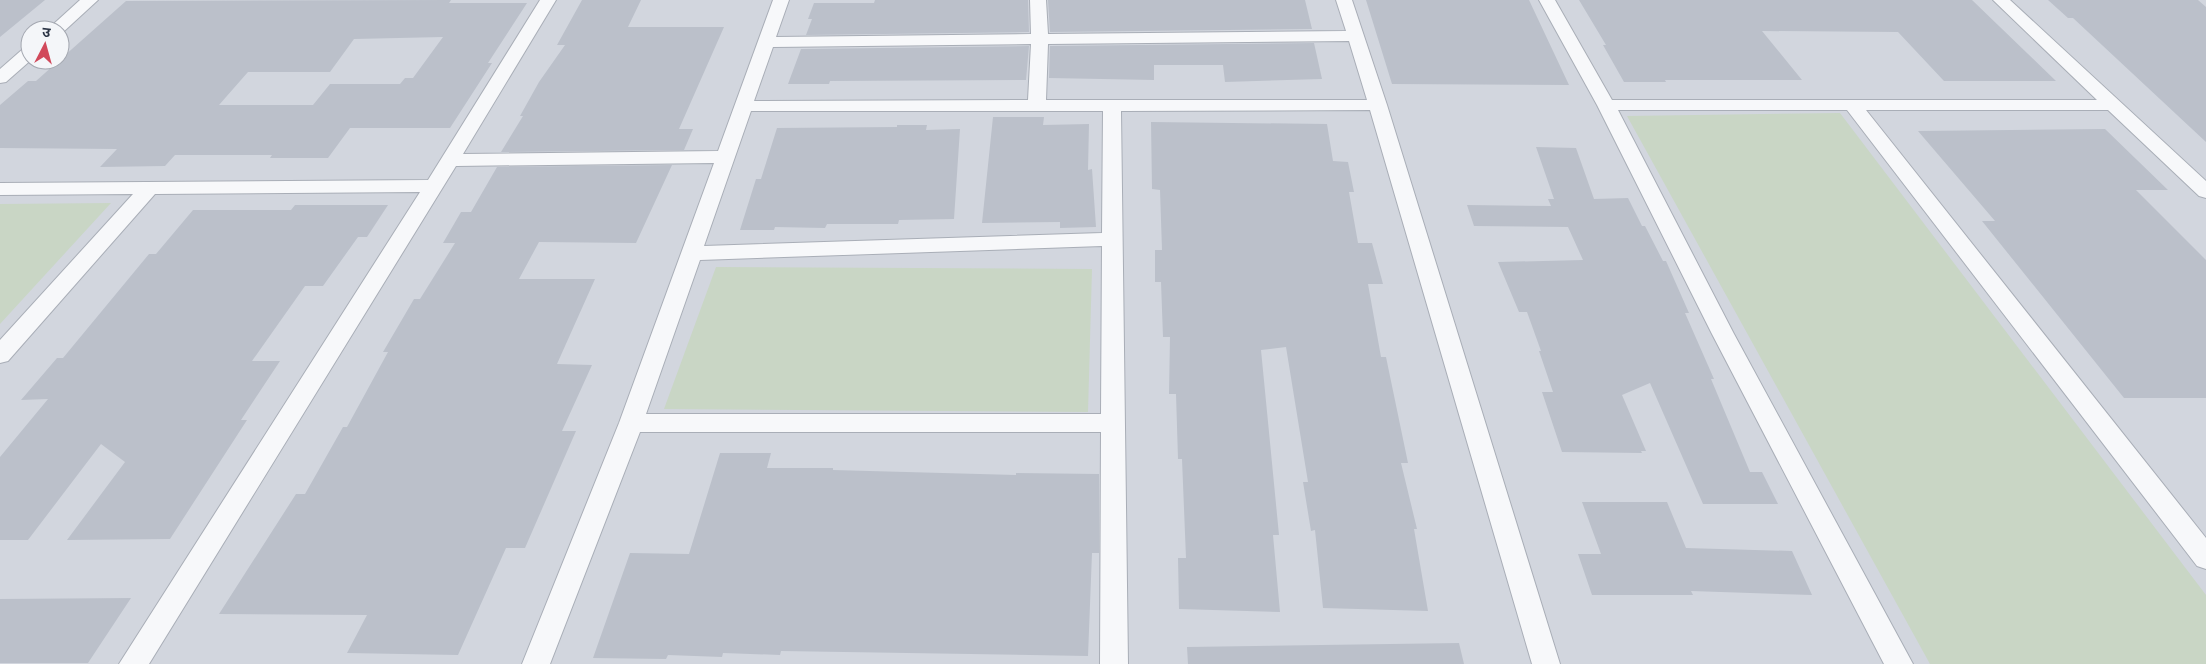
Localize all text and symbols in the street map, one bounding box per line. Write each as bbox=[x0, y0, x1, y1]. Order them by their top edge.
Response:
north arrow bbox=[20, 20, 70, 70]
text: उ bbox=[41, 22, 52, 42]

